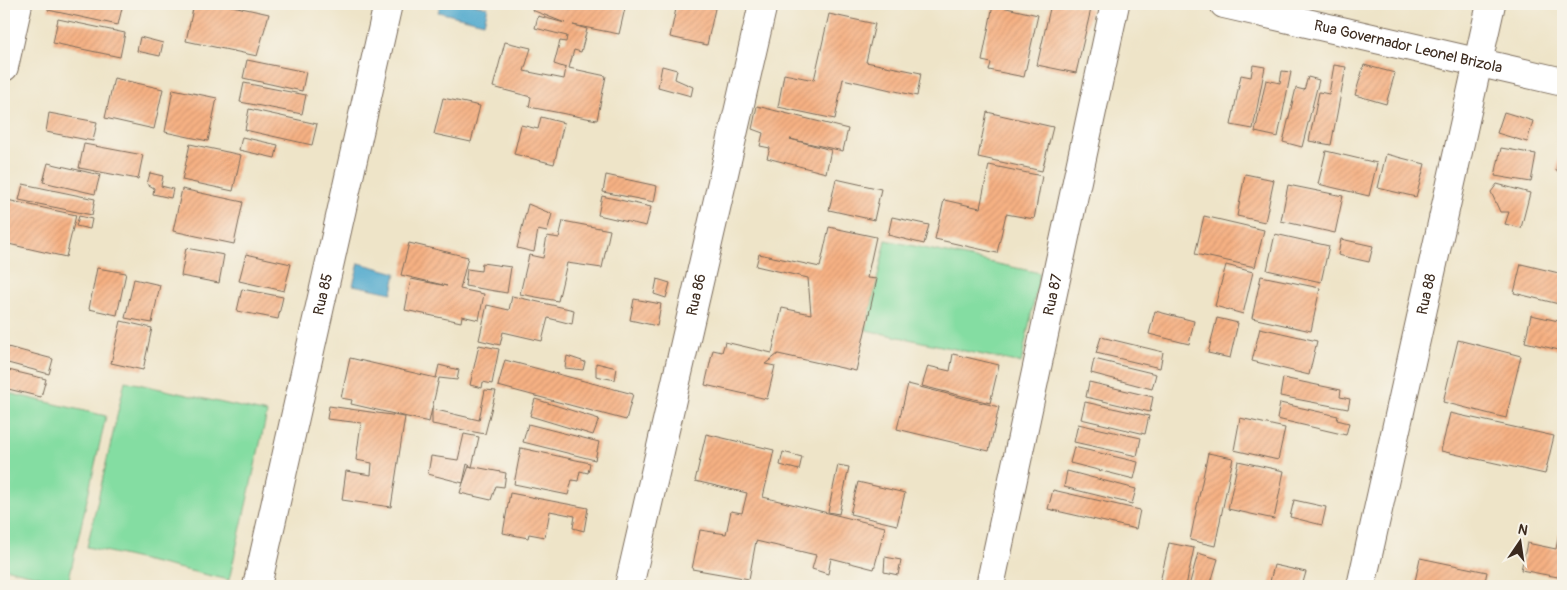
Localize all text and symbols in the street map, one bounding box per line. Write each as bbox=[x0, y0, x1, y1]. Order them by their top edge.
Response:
street label: Rua Governador Leonel Brizola bbox=[1312, 16, 1504, 78]
street label: Rua 88 bbox=[1413, 271, 1441, 317]
street label: Rua 85 bbox=[309, 272, 337, 317]
street label: Rua 86 bbox=[683, 272, 711, 318]
street label: Rua 87 bbox=[1039, 272, 1067, 317]
north arrow bbox=[1494, 518, 1544, 568]
text: N bbox=[1516, 520, 1529, 539]

